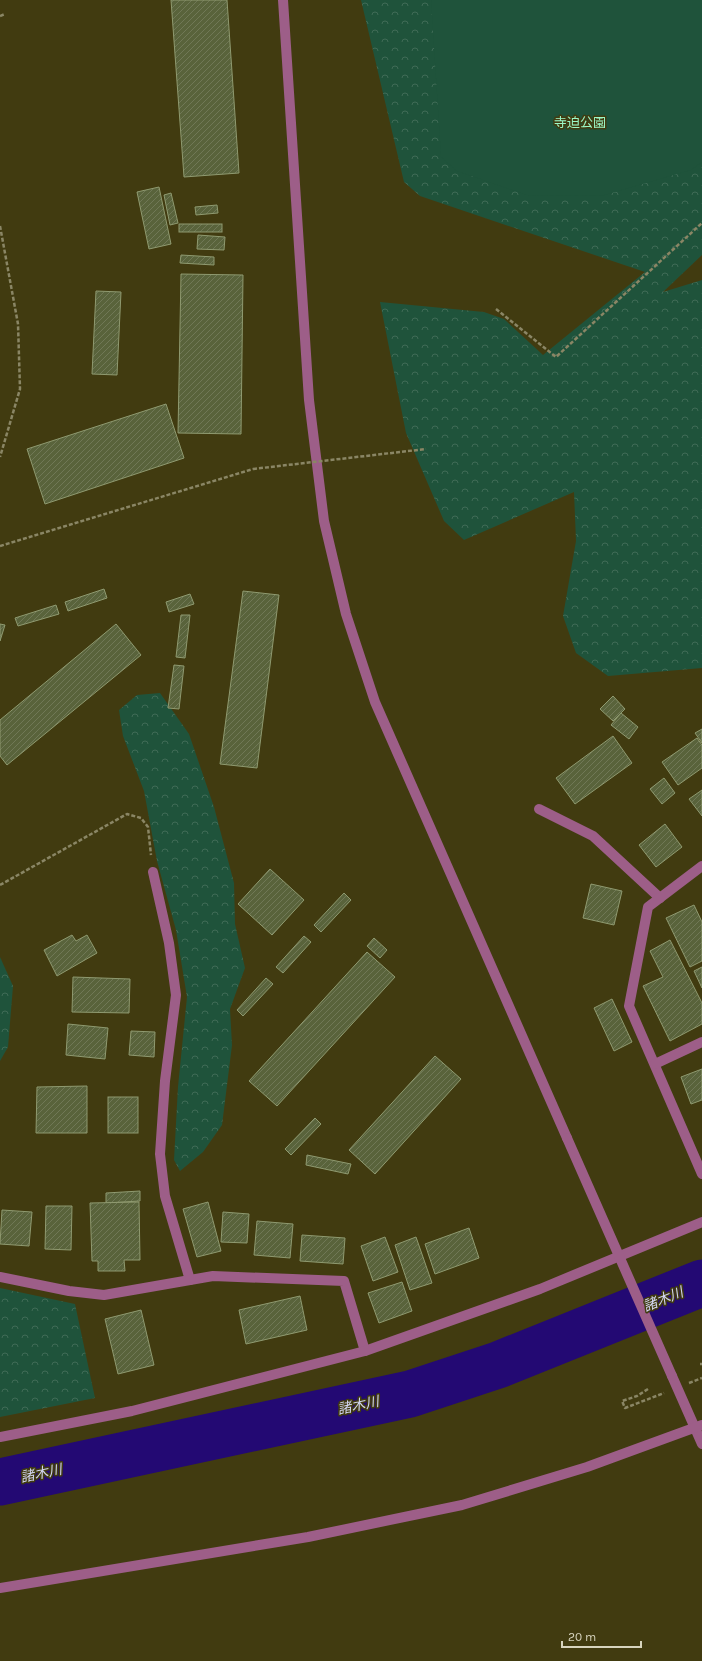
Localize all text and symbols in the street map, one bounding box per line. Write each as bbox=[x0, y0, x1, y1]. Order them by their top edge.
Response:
park label: 寺迫公園 bbox=[554, 115, 606, 130]
water label: 諸木川 bbox=[641, 1283, 688, 1315]
water label: 諸木川 bbox=[336, 1392, 382, 1418]
water label: 諸木川 bbox=[19, 1460, 65, 1486]
scale bar bbox=[562, 1623, 641, 1649]
text: 20 m bbox=[568, 1630, 596, 1644]

